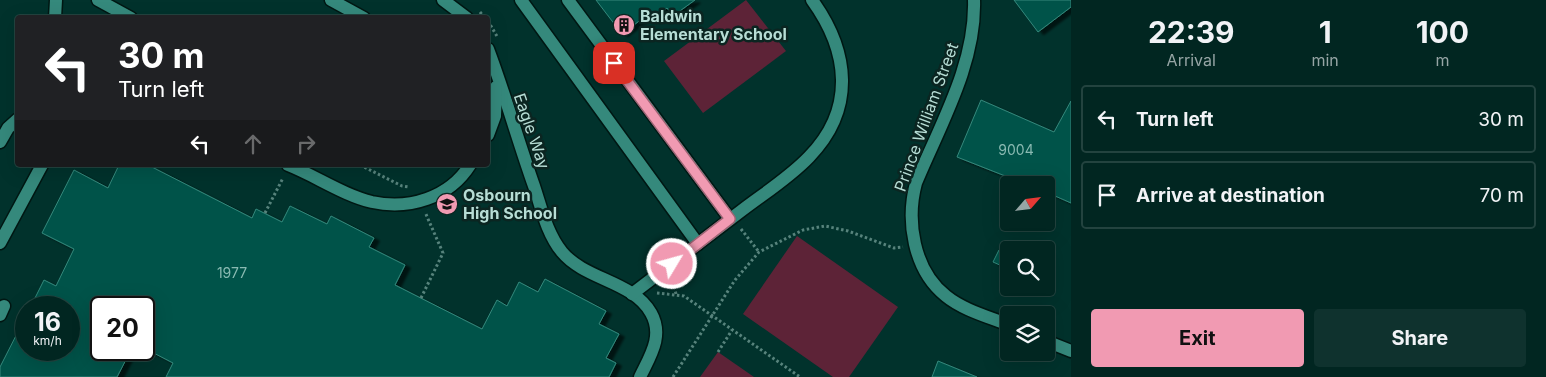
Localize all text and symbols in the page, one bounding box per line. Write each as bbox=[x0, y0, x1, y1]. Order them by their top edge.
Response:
place label: Baldwin Elementary School bbox=[640, 6, 787, 44]
building icon: Baldwin Elementary School bbox=[612, 13, 636, 37]
text: 22:39 bbox=[1148, 14, 1235, 50]
text: 1 bbox=[1319, 14, 1332, 50]
text: 100 bbox=[1416, 14, 1469, 50]
text: 30 m bbox=[118, 34, 204, 76]
icon: left bbox=[35, 35, 100, 100]
street label: Prince William Street bbox=[890, 40, 962, 194]
pin bbox=[593, 42, 635, 84]
icon: arrive bbox=[600, 49, 628, 77]
text: Arrival bbox=[1167, 50, 1216, 70]
text: min bbox=[1311, 50, 1339, 70]
text: m bbox=[1435, 50, 1449, 70]
text: Turn left bbox=[118, 76, 204, 102]
street label: Eagle Way bbox=[510, 90, 554, 172]
icon: left bbox=[1093, 105, 1121, 133]
text: Turn left bbox=[1136, 108, 1214, 131]
text: 30 m bbox=[1478, 108, 1524, 131]
icon: left bbox=[186, 130, 214, 158]
icon: ahead bbox=[239, 130, 267, 158]
icon: right bbox=[292, 130, 320, 158]
house number: 9004 bbox=[998, 141, 1034, 158]
north arrow bbox=[1000, 176, 1055, 231]
map controls bbox=[1000, 176, 1055, 361]
icon: arrive bbox=[1093, 181, 1121, 209]
text: Arrive at destination bbox=[1136, 184, 1325, 207]
text: 70 m bbox=[1480, 184, 1524, 207]
place label: Osbourn High School bbox=[463, 185, 557, 223]
school or university icon: Osbourn High School bbox=[435, 192, 459, 216]
position arrow bbox=[645, 237, 697, 289]
button: search bbox=[1000, 241, 1055, 296]
house number: 1977 bbox=[217, 264, 247, 281]
speed limit sign: 20 bbox=[90, 296, 155, 361]
button: layers bbox=[1000, 306, 1055, 361]
text: 16 bbox=[34, 307, 61, 337]
button: Exit bbox=[1091, 309, 1304, 367]
button: Share bbox=[1314, 309, 1526, 367]
text: km/h bbox=[33, 333, 62, 348]

